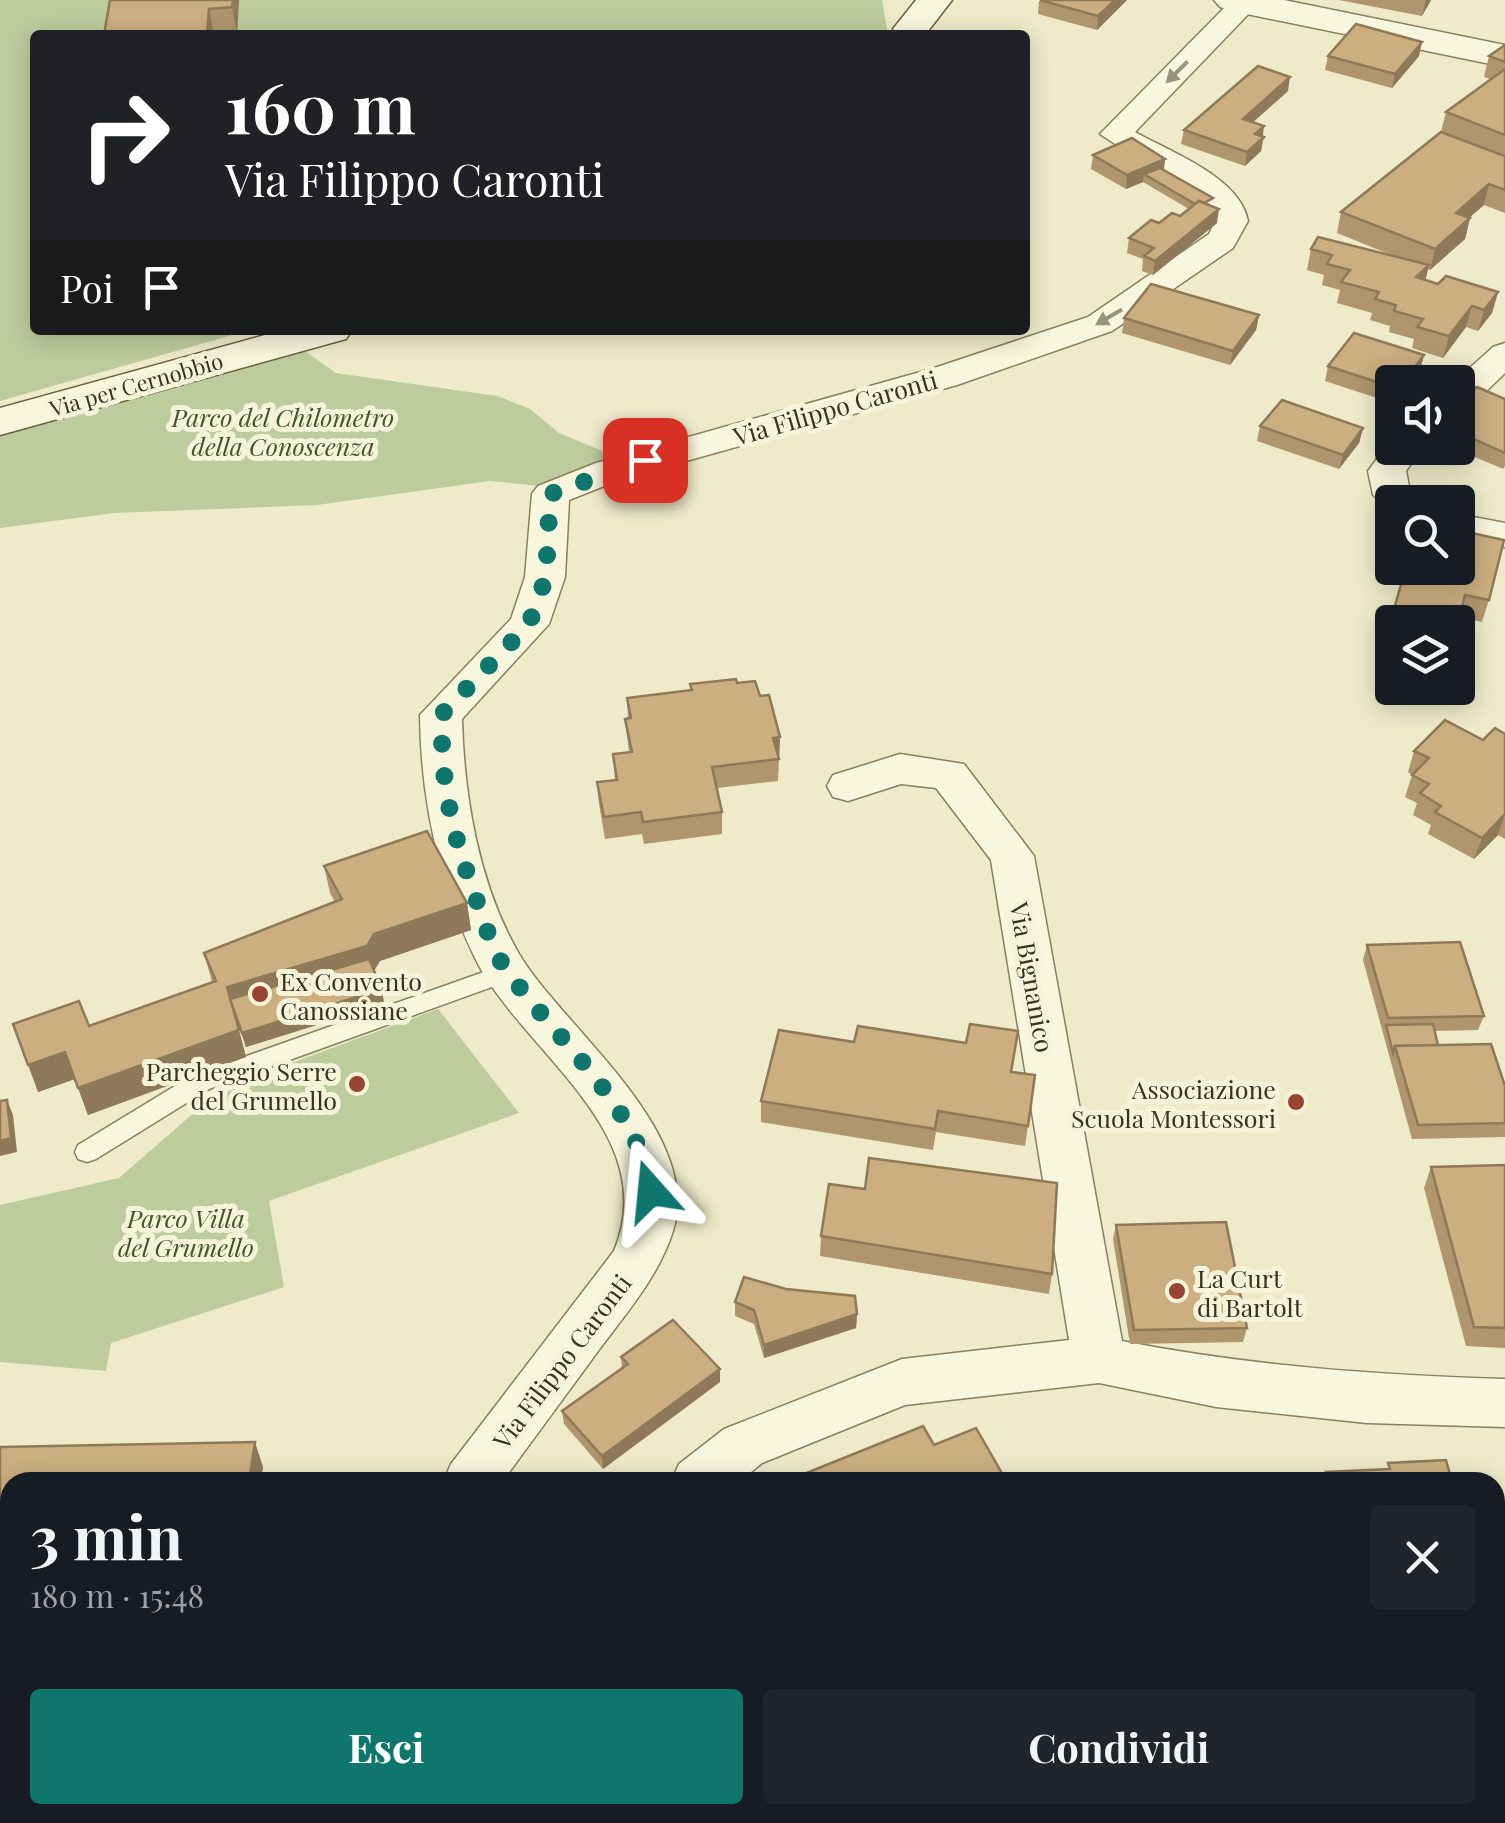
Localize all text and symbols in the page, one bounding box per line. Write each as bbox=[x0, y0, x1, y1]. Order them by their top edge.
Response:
text: 160 m bbox=[225, 58, 416, 152]
one-way arrow bbox=[1166, 60, 1189, 84]
icon: right bbox=[60, 70, 190, 200]
text: Via Filippo Caronti bbox=[225, 148, 605, 208]
icon: arrive bbox=[134, 260, 189, 315]
text: Poi bbox=[60, 262, 114, 313]
one-way arrow bbox=[1095, 308, 1123, 325]
street label: Via per Cernobbio bbox=[45, 345, 226, 423]
street label: Via Filippo Caronti bbox=[728, 362, 941, 452]
map controls bbox=[1375, 365, 1475, 705]
button: sound bbox=[1375, 365, 1475, 465]
park label: Parco del Chilometro della Conoscenza bbox=[171, 400, 394, 462]
pin bbox=[603, 418, 688, 503]
icon: arrive bbox=[618, 433, 673, 488]
button: search bbox=[1375, 485, 1475, 585]
button: layers bbox=[1375, 605, 1475, 705]
street label: Via Bignanico bbox=[1003, 898, 1062, 1055]
place label: Ex Convento Canossiane bbox=[280, 964, 422, 1026]
marker: Ex Convento Canossiane bbox=[249, 983, 271, 1005]
place label: Parcheggio Serre del Grumello bbox=[146, 1054, 337, 1116]
place label: Associazione Scuola Montessori bbox=[1071, 1072, 1276, 1134]
marker: Parcheggio Serre del Grumello bbox=[346, 1073, 368, 1095]
marker: Associazione Scuola Montessori bbox=[1285, 1091, 1307, 1113]
position arrow bbox=[599, 1139, 703, 1243]
park label: Parco Villa del Grumello bbox=[118, 1201, 254, 1263]
place label: La Curt di Bartolt bbox=[1197, 1261, 1304, 1323]
street label: Via Filippo Caronti bbox=[484, 1267, 638, 1456]
marker: La Curt di Bartolt bbox=[1166, 1280, 1188, 1302]
text: 3 min bbox=[30, 1495, 183, 1575]
button: close bbox=[1370, 1505, 1475, 1610]
text: 180 m · 15:48 bbox=[30, 1573, 204, 1616]
button: Esci bbox=[30, 1689, 743, 1804]
button: Condividi bbox=[763, 1689, 1475, 1804]

